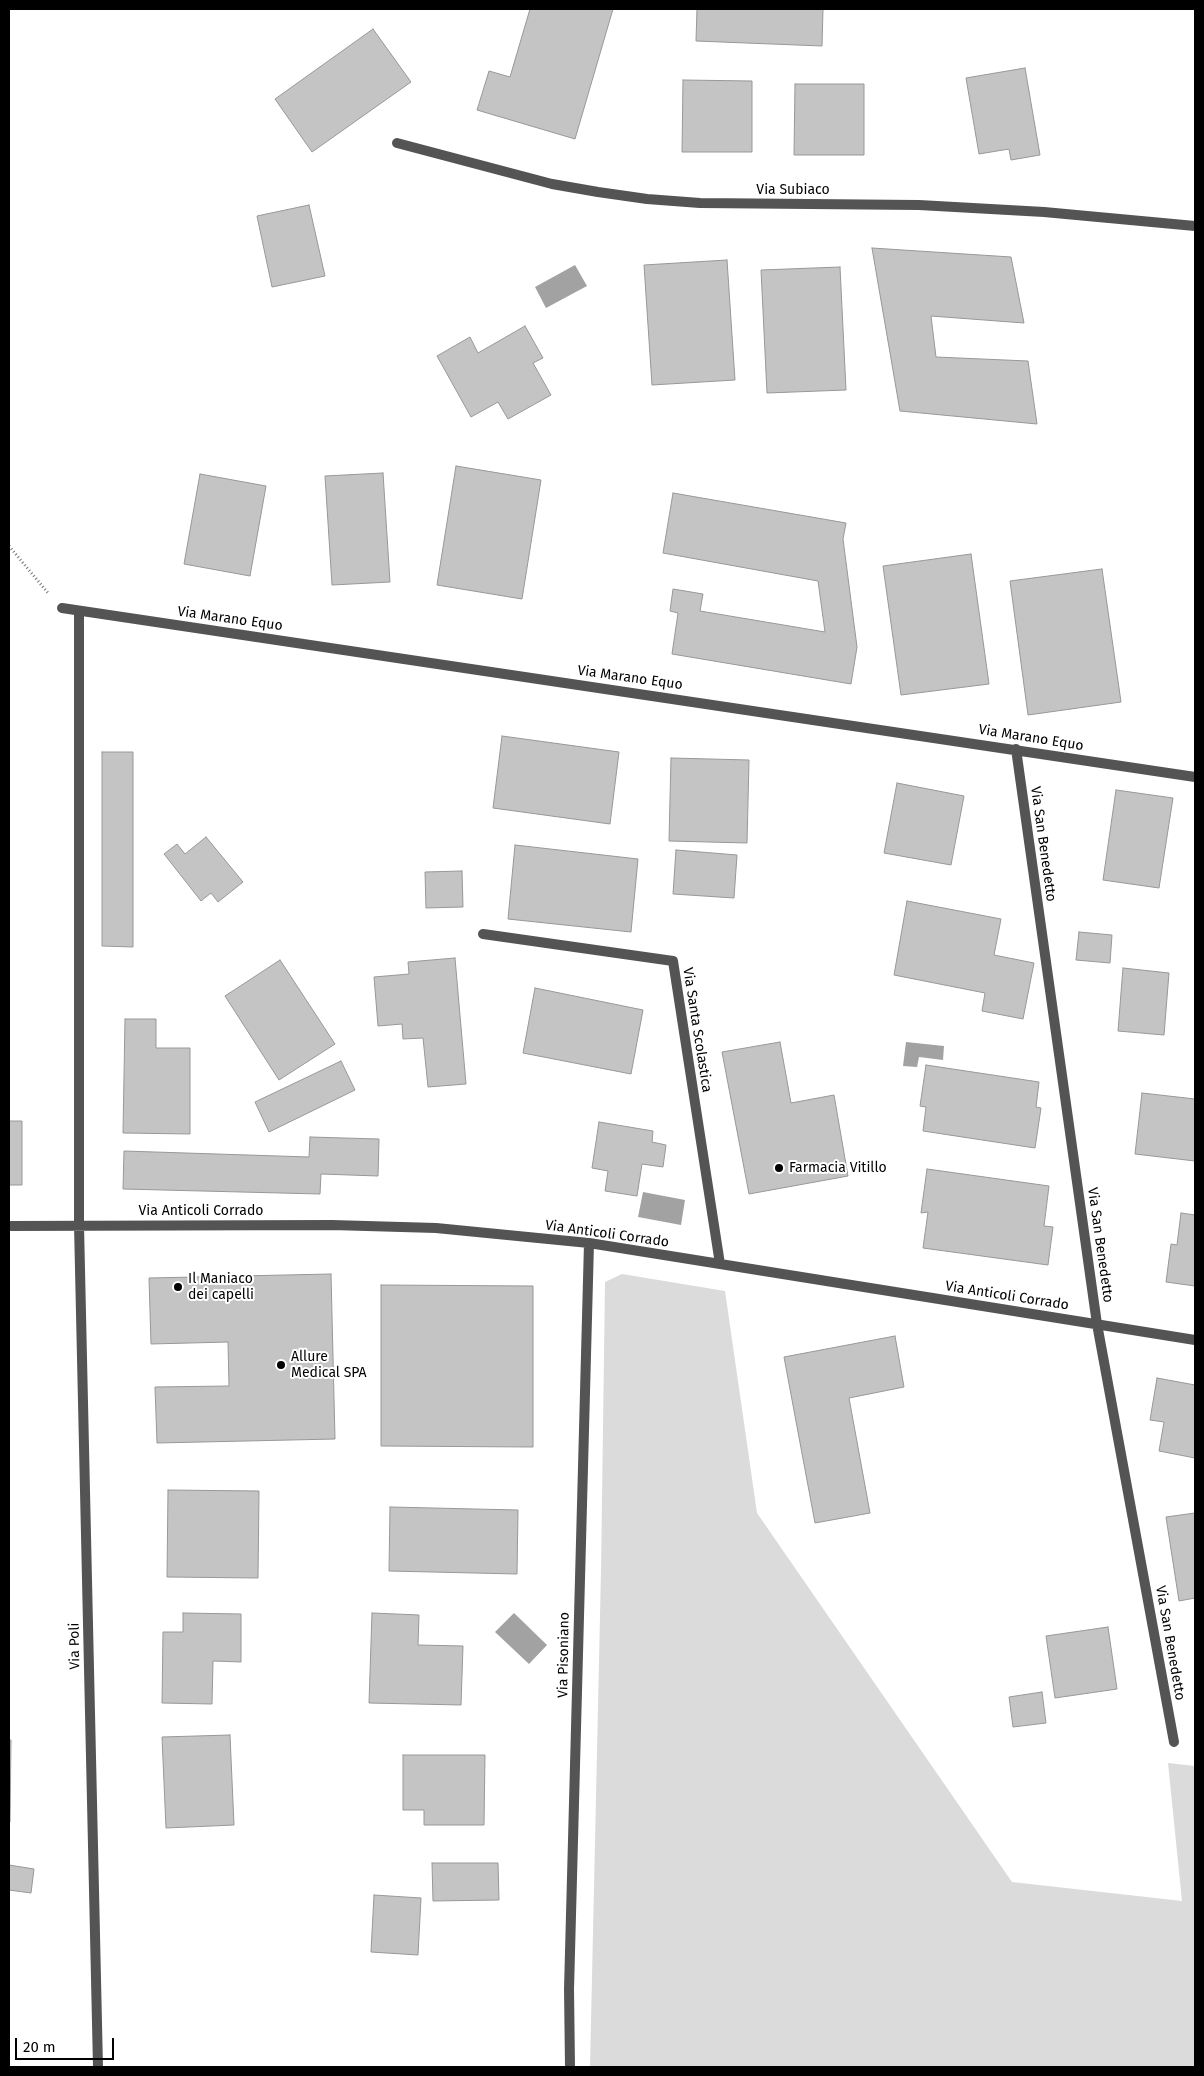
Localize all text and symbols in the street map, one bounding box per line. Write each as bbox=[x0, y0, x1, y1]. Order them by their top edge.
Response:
street label: Via Subiaco bbox=[756, 182, 830, 198]
street label: Via Marano Equo bbox=[176, 603, 284, 635]
street label: Via Marano Equo bbox=[576, 662, 684, 694]
street label: Via Marano Equo bbox=[977, 721, 1085, 755]
street label: Via San Benedetto bbox=[1027, 785, 1059, 903]
street label: Via Santa Scolastica bbox=[679, 966, 715, 1094]
place label: Farmacia Vitillo bbox=[789, 1160, 887, 1176]
marker: Farmacia Vitillo bbox=[773, 1162, 785, 1174]
street label: Via San Benedetto bbox=[1084, 1186, 1116, 1304]
street label: Via Anticoli Corrado bbox=[139, 1203, 263, 1219]
street label: Via Anticoli Corrado bbox=[544, 1217, 670, 1251]
place label: Il Maniaco dei capelli bbox=[188, 1271, 254, 1304]
street label: Via Anticoli Corrado bbox=[944, 1278, 1070, 1314]
marker: Il Maniaco dei capelli bbox=[172, 1281, 184, 1293]
place label: Allure Medical SPA bbox=[291, 1349, 367, 1381]
marker: Allure Medical SPA bbox=[275, 1359, 287, 1371]
street label: Via San Benedetto bbox=[1152, 1584, 1188, 1702]
street label: Via Pisoniano bbox=[555, 1612, 573, 1698]
street label: Via Poli bbox=[66, 1622, 84, 1670]
scale bar bbox=[18, 2028, 116, 2060]
text: 20 m bbox=[23, 2038, 56, 2056]

